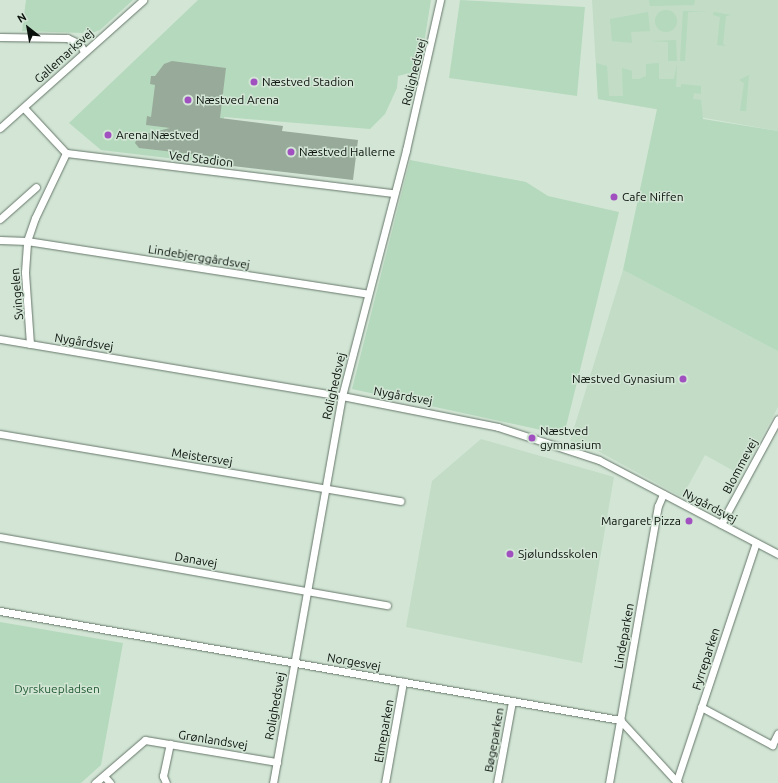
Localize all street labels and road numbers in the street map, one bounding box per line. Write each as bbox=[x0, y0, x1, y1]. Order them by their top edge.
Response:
street label: Gallemarksvej bbox=[31, 26, 97, 86]
street label: Rolighedsvej bbox=[399, 37, 429, 107]
street label: Ved Stadion bbox=[168, 148, 234, 170]
street label: Lindebjerggårdsvej bbox=[147, 242, 251, 272]
street label: Svingelen bbox=[8, 268, 26, 320]
street label: Nygårdsvej bbox=[53, 330, 115, 354]
street label: Rolighedsvej bbox=[319, 351, 349, 421]
street label: Nygårdsvej bbox=[372, 384, 434, 408]
street label: Blommevej bbox=[719, 436, 761, 496]
street label: Meistersvej bbox=[170, 445, 234, 469]
street label: Nygårdsvej bbox=[680, 486, 740, 526]
street label: Danavej bbox=[174, 549, 218, 571]
street label: Lindeparken bbox=[611, 602, 637, 670]
street label: Fyrreparken bbox=[689, 626, 723, 692]
street label: Norgesvej bbox=[326, 650, 382, 674]
street label: Rolighedsvej bbox=[262, 671, 288, 741]
street label: Elmeparken bbox=[371, 698, 397, 764]
street label: Bøgeparken bbox=[481, 707, 507, 773]
street label: Grønlandsvej bbox=[177, 727, 249, 753]

